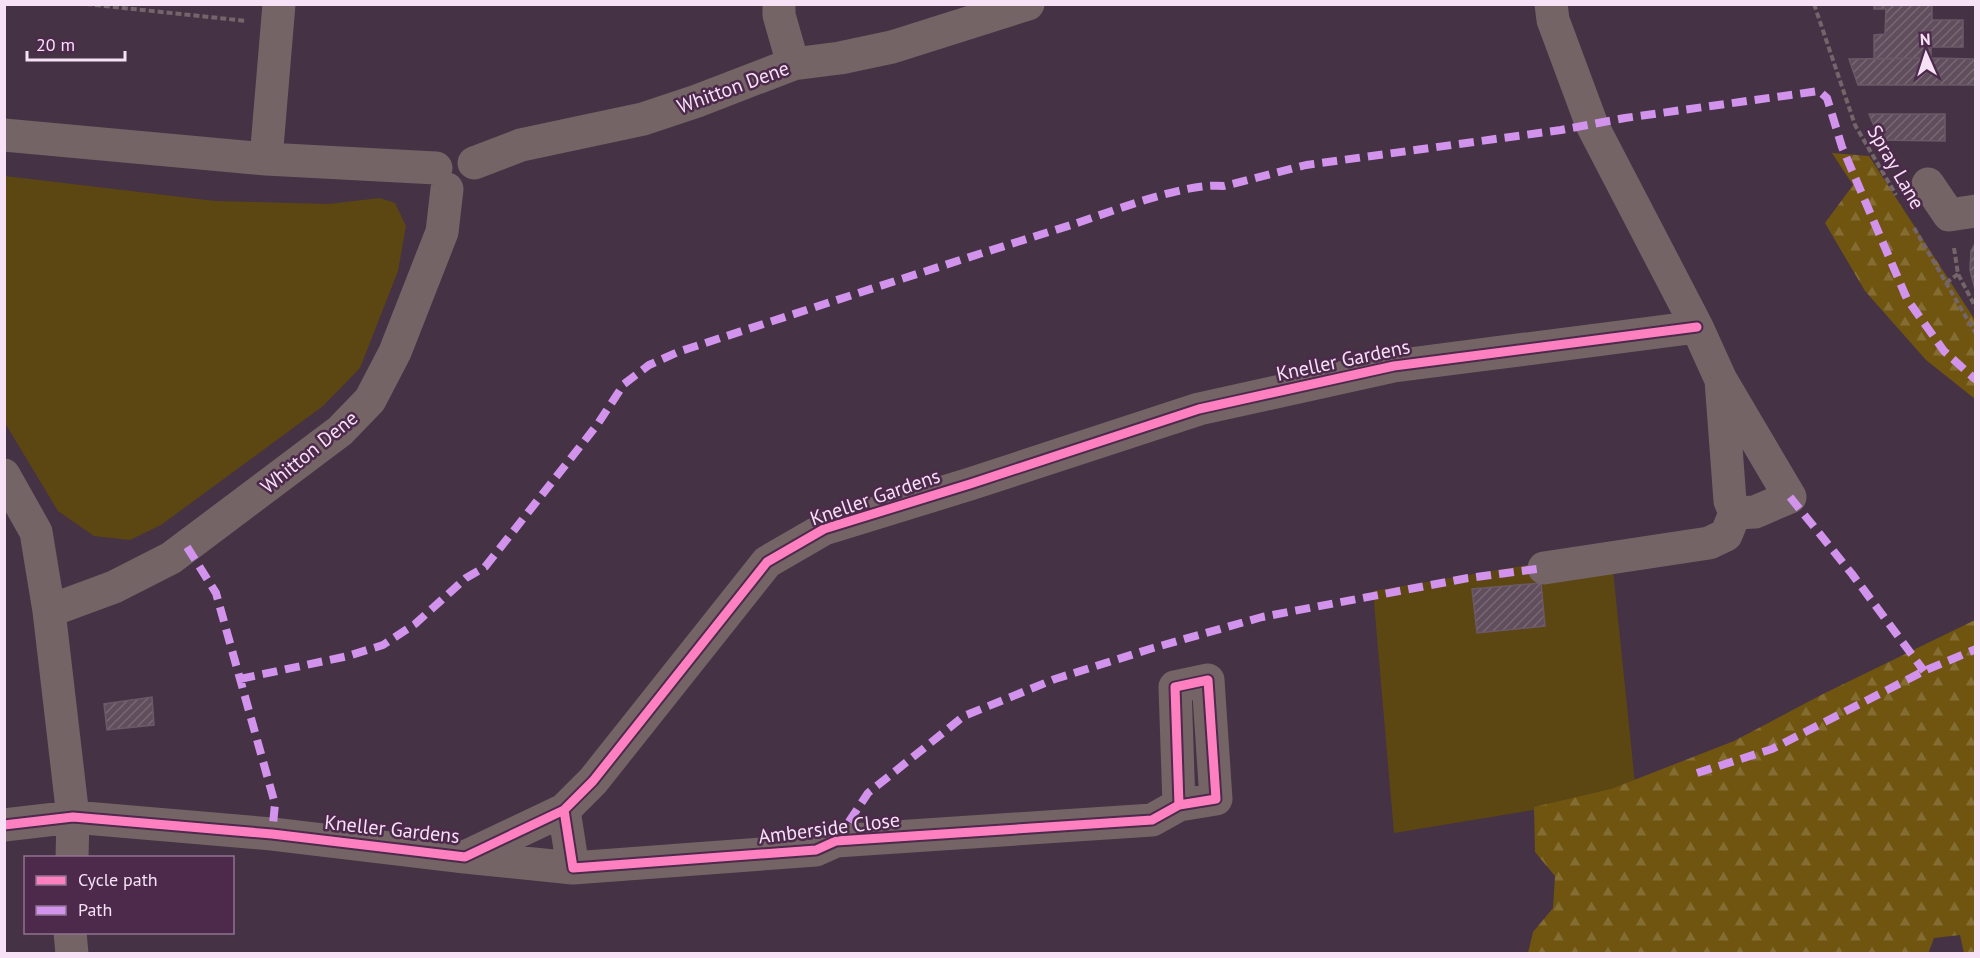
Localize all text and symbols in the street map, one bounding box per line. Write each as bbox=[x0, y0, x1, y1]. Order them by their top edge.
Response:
scale bar bbox=[27, 24, 124, 62]
north arrow bbox=[1896, 24, 1956, 84]
text: N bbox=[1919, 29, 1931, 49]
text: 20 m bbox=[36, 33, 75, 56]
street label: Whitton Dene bbox=[673, 55, 793, 119]
street label: Spray Lane bbox=[1861, 120, 1931, 214]
street label: Kneller Gardens bbox=[1274, 333, 1412, 387]
street label: Whitton Dene bbox=[255, 405, 363, 499]
street label: Kneller Gardens bbox=[806, 463, 944, 531]
street label: Amberside Close bbox=[757, 806, 901, 850]
street label: Kneller Gardens bbox=[323, 809, 461, 849]
legend bbox=[24, 856, 234, 934]
text: Cycle path bbox=[78, 868, 158, 891]
text: Path bbox=[78, 898, 112, 921]

